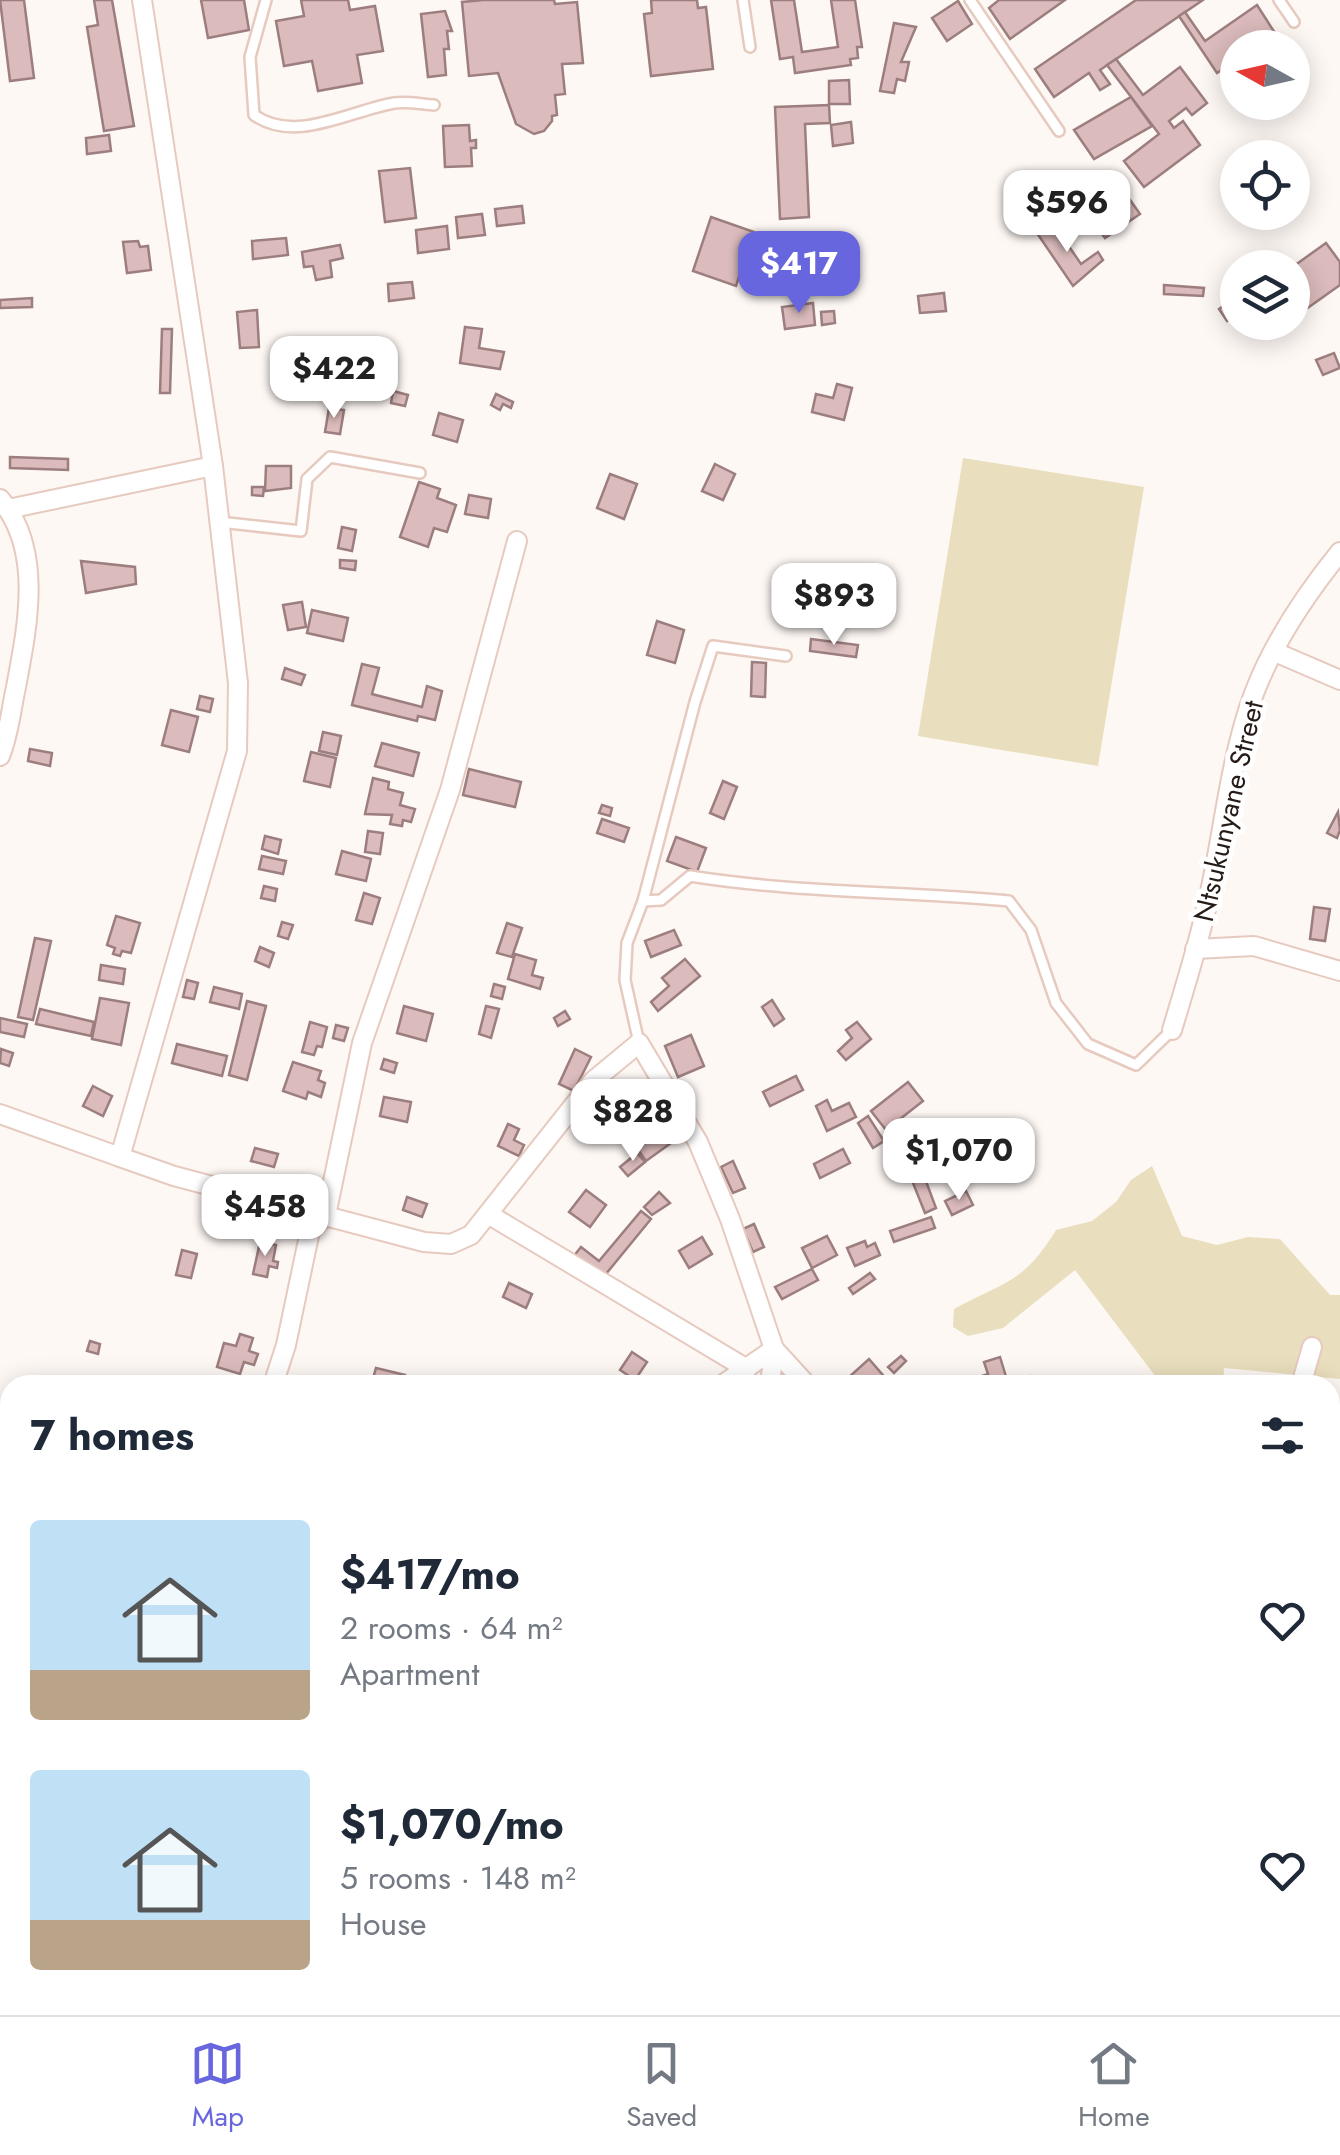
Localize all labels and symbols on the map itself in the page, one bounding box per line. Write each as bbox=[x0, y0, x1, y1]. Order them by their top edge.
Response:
north arrow bbox=[1220, 30, 1310, 120]
pin: $596 bbox=[1008, 170, 1126, 255]
pin: $417 bbox=[740, 231, 858, 316]
pin: $422 bbox=[275, 336, 393, 421]
pin: $893 bbox=[775, 563, 893, 648]
street label: Ntsukunyane Street bbox=[1183, 696, 1274, 926]
pin: $828 bbox=[574, 1079, 692, 1164]
pin: $1,070 bbox=[878, 1118, 1040, 1203]
pin: $458 bbox=[206, 1174, 324, 1259]

